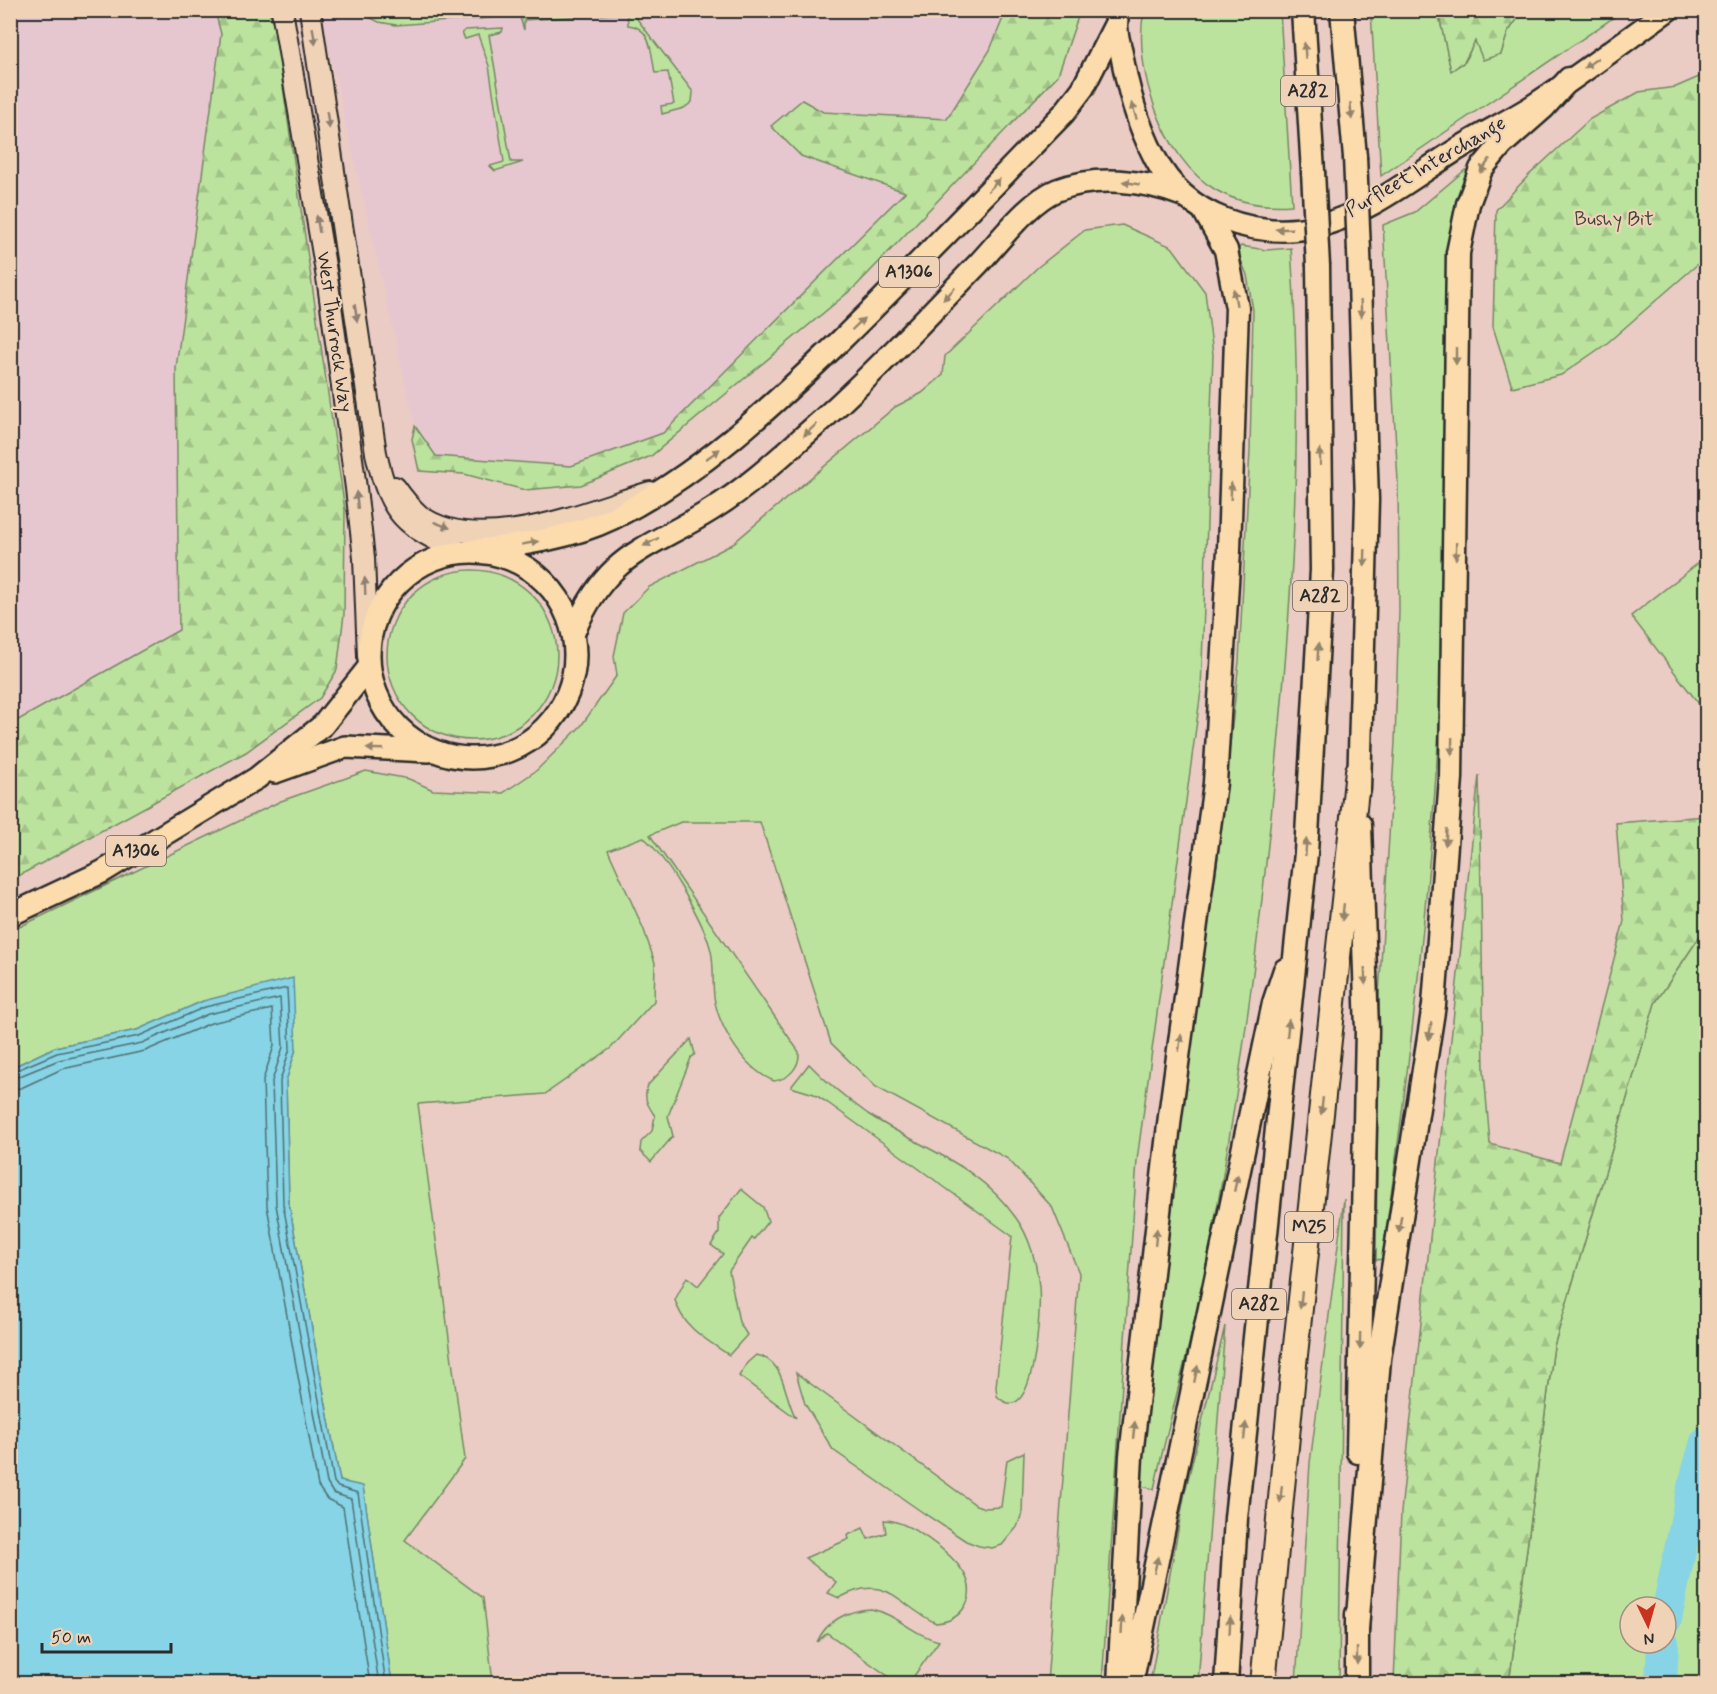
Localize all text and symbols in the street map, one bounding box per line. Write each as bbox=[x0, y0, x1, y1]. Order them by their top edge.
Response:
one-way arrow bbox=[310, 27, 319, 46]
one-way arrow bbox=[1301, 42, 1310, 61]
one-way arrow bbox=[1584, 57, 1600, 69]
road number: A282 bbox=[1281, 76, 1335, 106]
one-way arrow bbox=[1346, 101, 1356, 120]
one-way arrow bbox=[1129, 102, 1138, 120]
street label: Purfleet Interchange bbox=[1341, 110, 1512, 226]
one-way arrow bbox=[323, 111, 332, 130]
one-way arrow bbox=[1479, 157, 1491, 173]
one-way arrow bbox=[987, 178, 1001, 192]
one-way arrow bbox=[1122, 178, 1141, 187]
park label: Bushy Bit bbox=[1574, 206, 1654, 233]
one-way arrow bbox=[314, 214, 323, 233]
one-way arrow bbox=[1274, 225, 1293, 234]
street label: West Thurrock Way bbox=[309, 250, 359, 414]
road number: A1306 bbox=[879, 257, 939, 287]
one-way arrow bbox=[943, 286, 957, 300]
one-way arrow bbox=[1231, 287, 1240, 306]
one-way arrow bbox=[1356, 300, 1366, 319]
one-way arrow bbox=[352, 303, 361, 322]
one-way arrow bbox=[850, 317, 864, 331]
one-way arrow bbox=[1451, 346, 1461, 365]
one-way arrow bbox=[803, 423, 818, 436]
one-way arrow bbox=[1315, 447, 1325, 466]
one-way arrow bbox=[706, 449, 721, 461]
one-way arrow bbox=[1227, 482, 1236, 501]
one-way arrow bbox=[352, 490, 362, 509]
one-way arrow bbox=[433, 521, 451, 531]
one-way arrow bbox=[643, 537, 660, 547]
one-way arrow bbox=[521, 538, 540, 547]
one-way arrow bbox=[1451, 541, 1461, 560]
one-way arrow bbox=[1361, 549, 1370, 568]
one-way arrow bbox=[360, 577, 369, 596]
road number: A282 bbox=[1293, 581, 1347, 611]
one-way arrow bbox=[1313, 642, 1322, 661]
one-way arrow bbox=[1447, 736, 1456, 755]
one-way arrow bbox=[365, 744, 384, 753]
one-way arrow bbox=[1442, 827, 1451, 846]
road number: A1306 bbox=[106, 836, 166, 866]
one-way arrow bbox=[1302, 837, 1311, 856]
one-way arrow bbox=[1338, 903, 1348, 922]
one-way arrow bbox=[1360, 966, 1370, 985]
one-way arrow bbox=[1283, 1019, 1293, 1038]
one-way arrow bbox=[1425, 1022, 1434, 1041]
one-way arrow bbox=[1176, 1034, 1185, 1053]
one-way arrow bbox=[1317, 1097, 1327, 1116]
one-way arrow bbox=[1232, 1173, 1241, 1192]
road number: M25 bbox=[1285, 1212, 1333, 1242]
one-way arrow bbox=[1396, 1214, 1405, 1233]
one-way arrow bbox=[1151, 1227, 1161, 1246]
road number: A282 bbox=[1232, 1289, 1286, 1319]
one-way arrow bbox=[1296, 1290, 1306, 1309]
one-way arrow bbox=[1355, 1331, 1365, 1350]
one-way arrow bbox=[1192, 1364, 1201, 1383]
one-way arrow bbox=[1129, 1421, 1139, 1440]
one-way arrow bbox=[1240, 1421, 1250, 1440]
one-way arrow bbox=[1276, 1484, 1286, 1503]
one-way arrow bbox=[1152, 1555, 1161, 1574]
north arrow bbox=[1618, 1595, 1678, 1655]
scale bar bbox=[42, 1616, 171, 1654]
one-way arrow bbox=[1117, 1616, 1127, 1635]
one-way arrow bbox=[1225, 1616, 1234, 1635]
text: 50 m bbox=[51, 1626, 91, 1650]
text: N bbox=[1643, 1628, 1655, 1649]
one-way arrow bbox=[1352, 1647, 1362, 1666]

